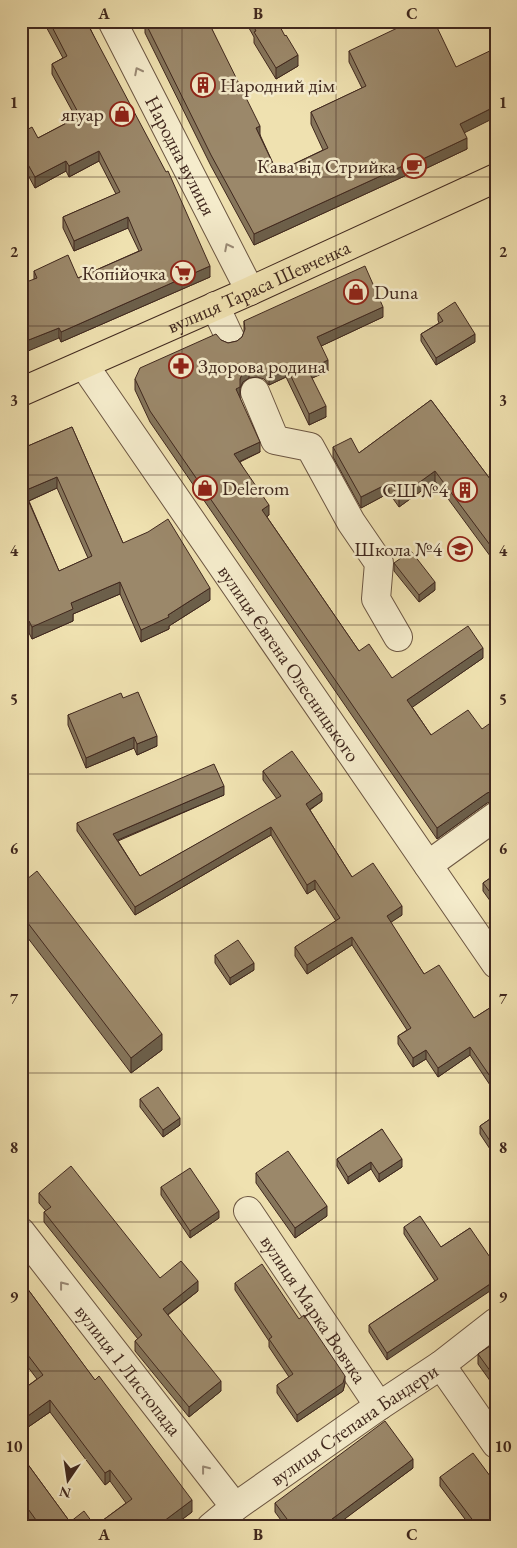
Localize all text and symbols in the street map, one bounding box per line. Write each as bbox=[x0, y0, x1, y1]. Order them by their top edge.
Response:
text: A bbox=[97, 3, 110, 24]
text: B bbox=[253, 3, 263, 24]
text: C bbox=[406, 3, 418, 24]
one-way arrow bbox=[134, 68, 144, 77]
building icon: Народний дім bbox=[190, 72, 216, 98]
place label: Народний дім bbox=[220, 72, 336, 98]
street label: Народна вулиця bbox=[139, 91, 222, 220]
text: 1 bbox=[10, 92, 18, 113]
text: 1 bbox=[499, 92, 507, 113]
place label: ягуар bbox=[60, 101, 104, 127]
shop icon: ягуар bbox=[109, 101, 135, 127]
place label: Кава від Стрийка bbox=[257, 153, 396, 179]
cafe icon: Кава від Стрийка bbox=[401, 153, 427, 179]
street label: вулиця Тараса Шевченка bbox=[163, 234, 354, 339]
text: 2 bbox=[10, 241, 19, 262]
text: 2 bbox=[499, 241, 508, 262]
one-way arrow bbox=[224, 243, 234, 252]
place label: Копійочка bbox=[82, 260, 166, 286]
supermarket icon: Копійочка bbox=[170, 260, 196, 286]
shop icon: Duna bbox=[343, 279, 369, 305]
place label: Duna bbox=[374, 279, 418, 305]
pharmacy icon: Здорова родина bbox=[168, 353, 194, 379]
place label: Здорова родина bbox=[198, 353, 326, 379]
text: 3 bbox=[10, 390, 18, 411]
text: 3 bbox=[499, 390, 507, 411]
shop icon: Delerom bbox=[192, 475, 218, 501]
place label: Delerom bbox=[222, 475, 290, 501]
place label: СШ №4 bbox=[382, 477, 448, 503]
building icon: СШ №4 bbox=[452, 477, 478, 503]
place label: Школа №4 bbox=[354, 536, 442, 562]
school or university icon: Школа №4 bbox=[447, 536, 473, 562]
text: 4 bbox=[10, 540, 19, 561]
text: 4 bbox=[499, 540, 508, 561]
street label: вулиця Євгена Олесницького bbox=[212, 560, 366, 767]
text: 5 bbox=[10, 689, 18, 710]
text: 5 bbox=[499, 689, 507, 710]
text: 6 bbox=[10, 838, 19, 859]
text: 6 bbox=[499, 838, 508, 859]
text: 7 bbox=[10, 988, 19, 1009]
text: 7 bbox=[499, 988, 508, 1009]
text: 8 bbox=[10, 1137, 18, 1158]
text: 8 bbox=[499, 1137, 507, 1158]
street label: вулиця Марка Вовчка bbox=[255, 1230, 373, 1388]
one-way arrow bbox=[60, 1282, 68, 1291]
text: 9 bbox=[10, 1286, 19, 1307]
text: 9 bbox=[499, 1286, 508, 1307]
street label: вулиця 1 Листопада bbox=[69, 1299, 188, 1441]
street label: вулиця Степана Бандери bbox=[265, 1357, 443, 1492]
text: 10 bbox=[6, 1436, 23, 1457]
text: 10 bbox=[495, 1436, 512, 1457]
north arrow bbox=[42, 1456, 92, 1506]
one-way arrow bbox=[203, 1466, 211, 1475]
text: N bbox=[57, 1482, 73, 1503]
text: A bbox=[97, 1524, 110, 1545]
text: B bbox=[253, 1524, 263, 1545]
text: C bbox=[406, 1524, 418, 1545]

